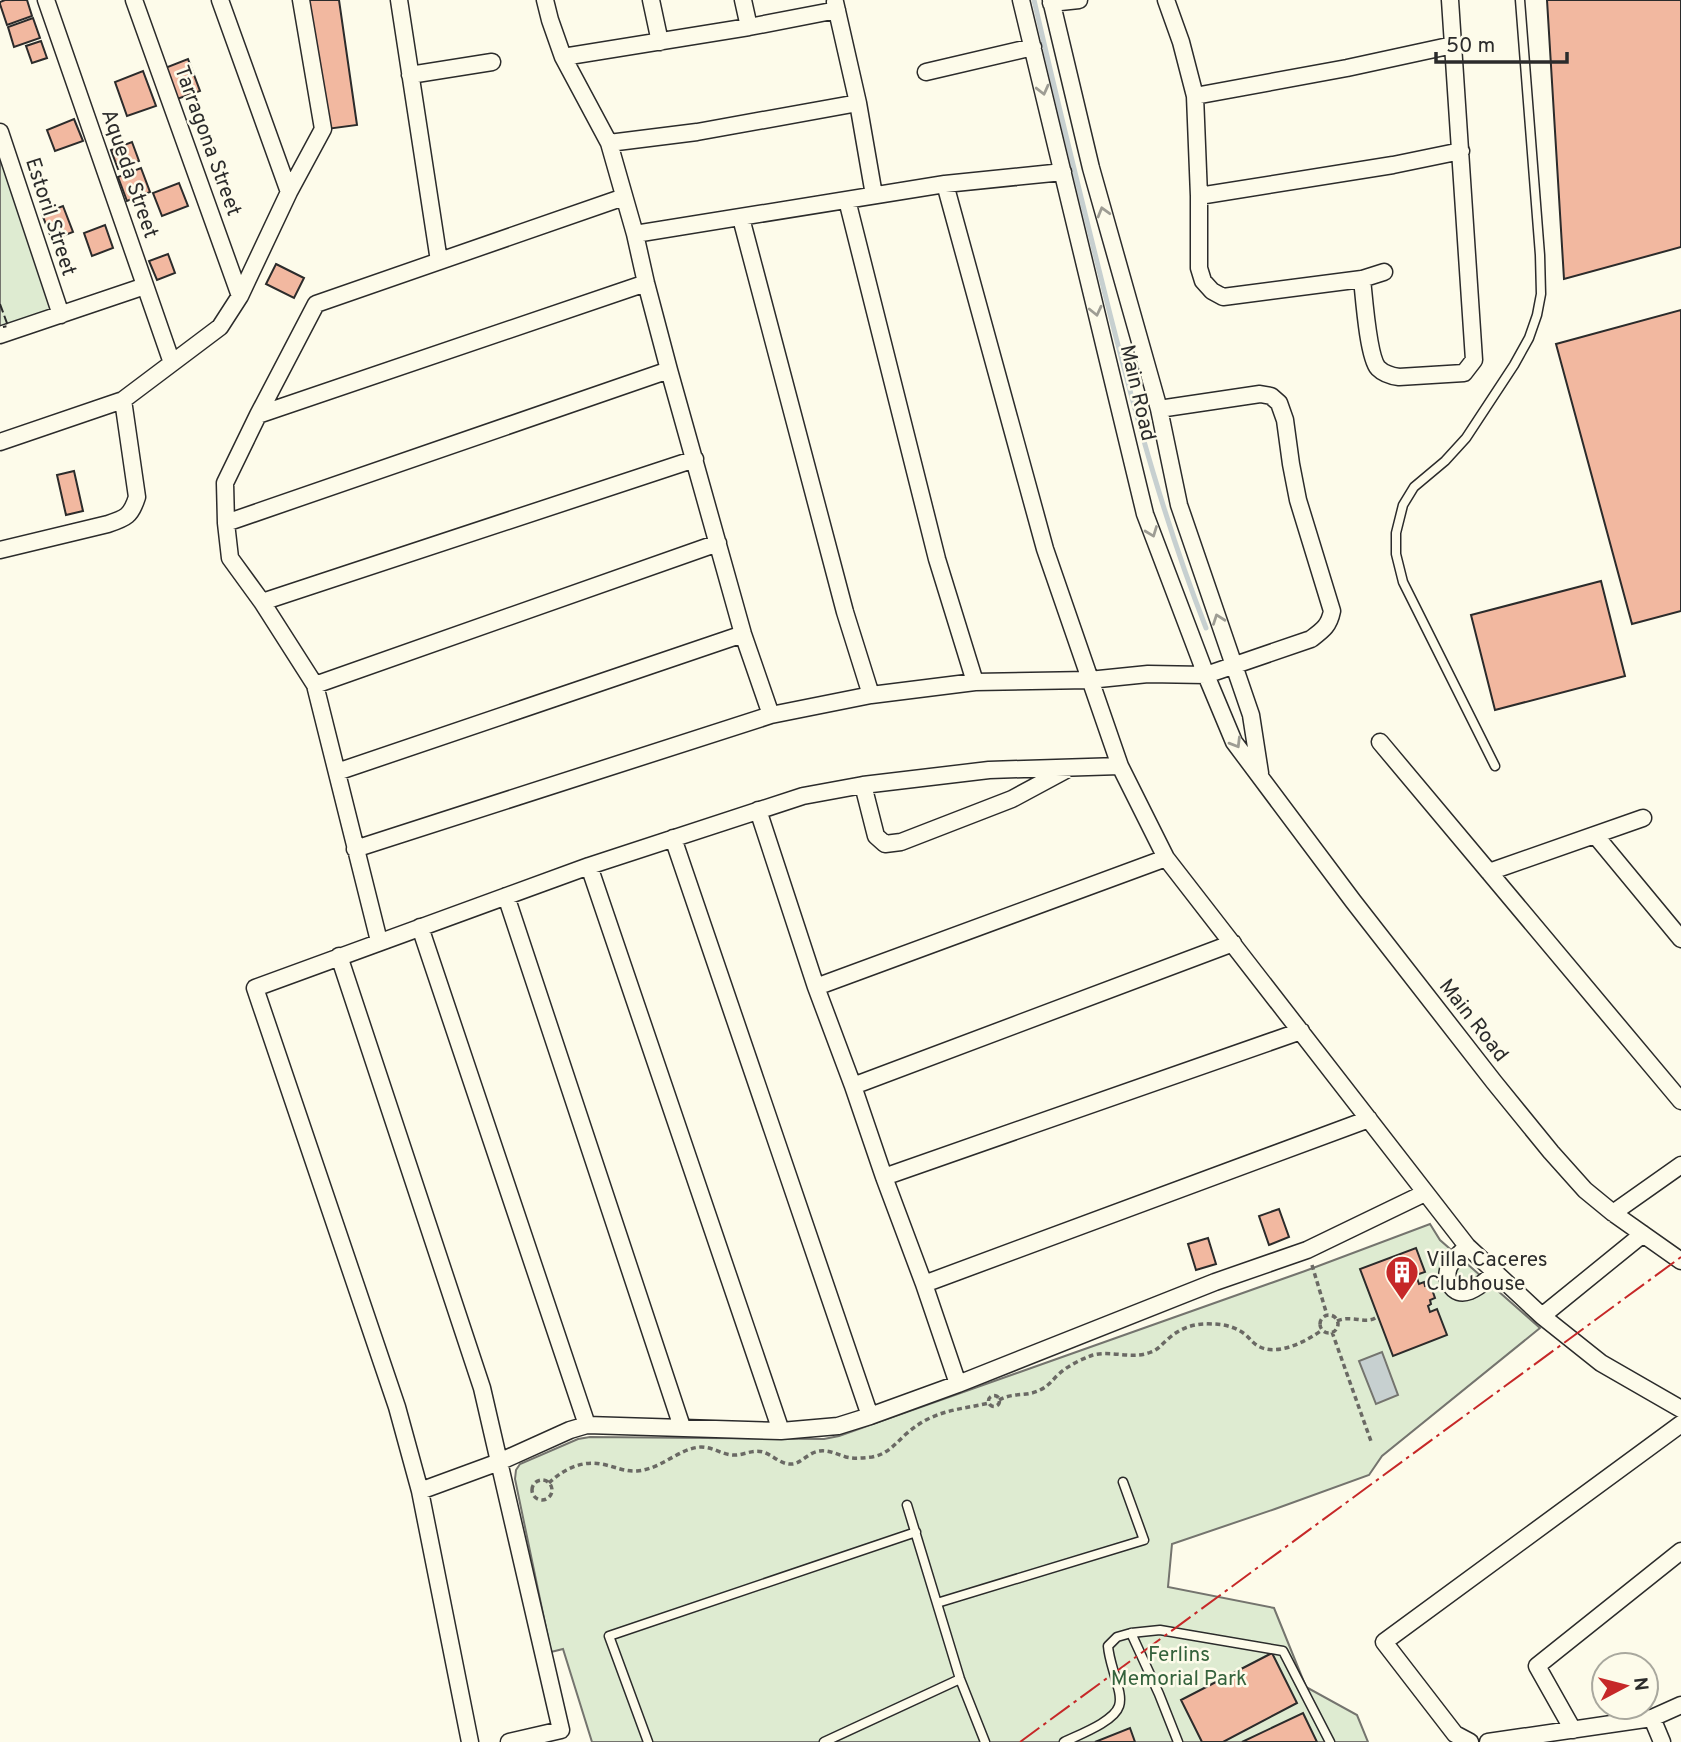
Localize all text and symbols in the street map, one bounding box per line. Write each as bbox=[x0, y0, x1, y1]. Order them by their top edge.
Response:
scale bar bbox=[1436, 21, 1567, 65]
text: 50 m bbox=[1446, 33, 1495, 60]
street label: Tarragona Street bbox=[167, 62, 247, 220]
one-way arrow bbox=[1035, 84, 1049, 96]
street label: Aqueda Street bbox=[94, 106, 164, 242]
street label: Estoril Street bbox=[18, 154, 82, 280]
one-way arrow bbox=[1097, 206, 1112, 218]
one-way arrow bbox=[1088, 305, 1102, 317]
street label: Main Road bbox=[1113, 342, 1161, 444]
one-way arrow bbox=[1143, 525, 1157, 537]
one-way arrow bbox=[1212, 613, 1226, 625]
one-way arrow bbox=[1228, 735, 1241, 748]
street label: Main Road bbox=[1432, 974, 1514, 1068]
place label: Villa Caceres Clubhouse bbox=[1426, 1247, 1548, 1298]
building icon: Villa Caceres Clubhouse bbox=[1383, 1253, 1421, 1302]
park label: Ferlins Memorial Park bbox=[1111, 1642, 1247, 1693]
north arrow bbox=[1590, 1651, 1660, 1721]
text: N bbox=[1627, 1676, 1653, 1692]

